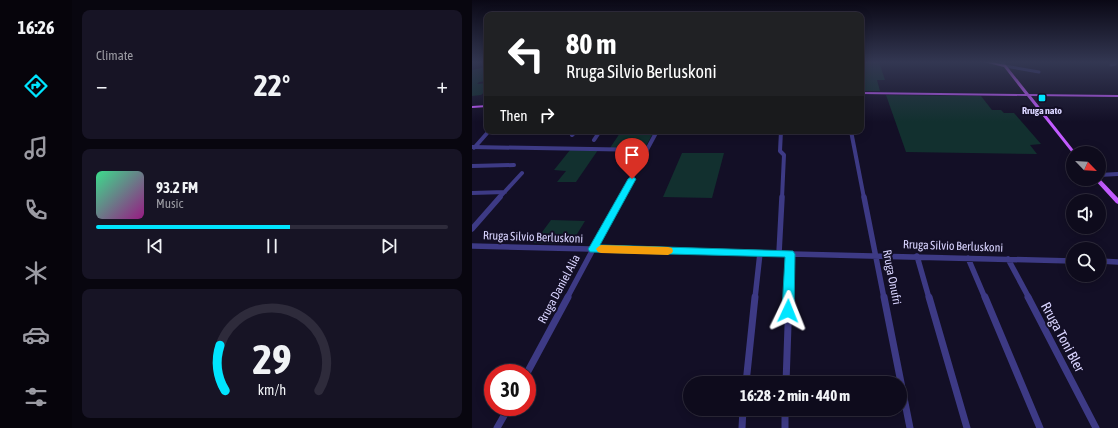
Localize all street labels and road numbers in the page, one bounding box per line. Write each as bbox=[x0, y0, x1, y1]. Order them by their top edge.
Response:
street label: Rruga Silvio Berluskoni bbox=[483, 228, 583, 246]
street label: Rruga Silvio Berluskoni bbox=[903, 237, 1003, 255]
street label: Rruga Onufri bbox=[880, 248, 904, 306]
street label: Rruga Daniel Alia bbox=[535, 252, 583, 326]
street label: Rruga Toni Bler bbox=[1038, 299, 1088, 375]

